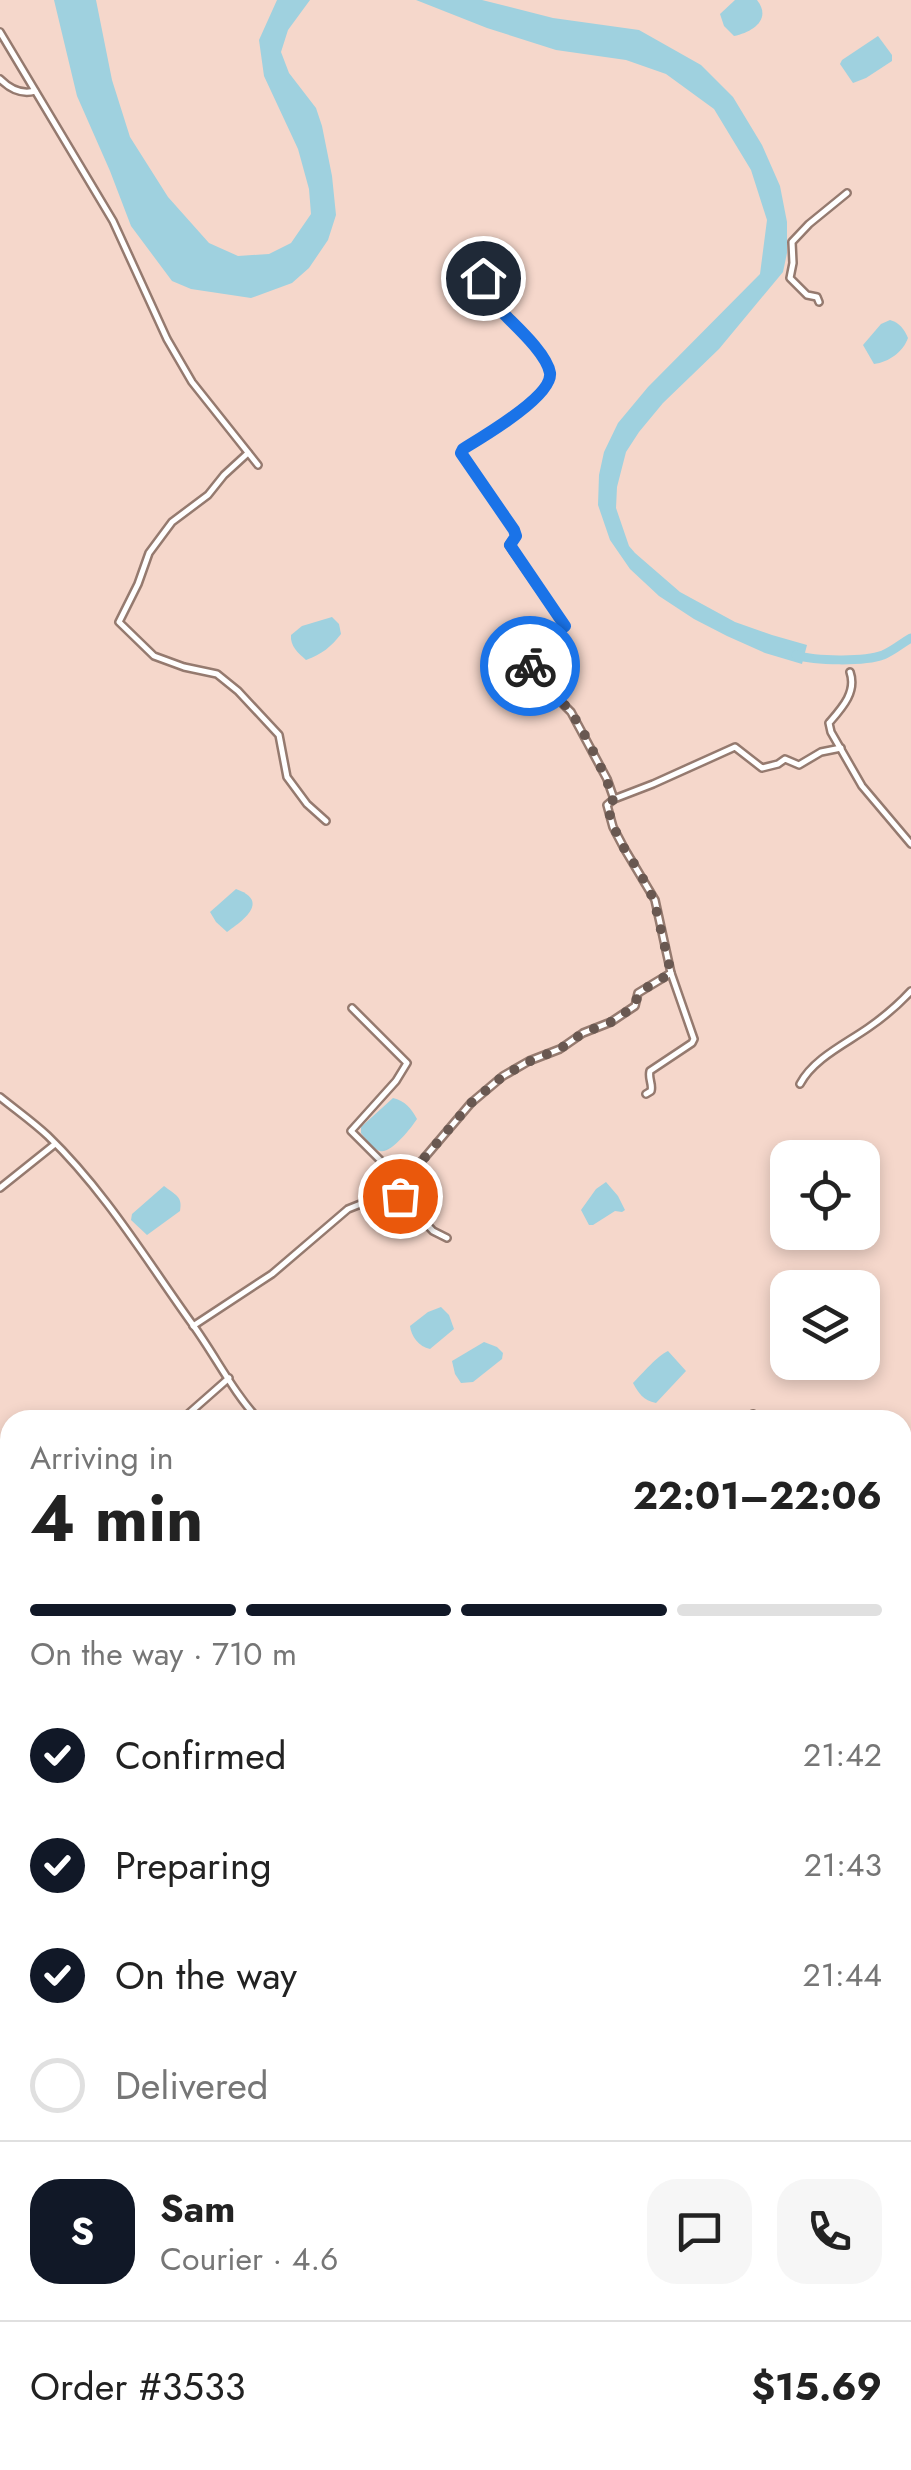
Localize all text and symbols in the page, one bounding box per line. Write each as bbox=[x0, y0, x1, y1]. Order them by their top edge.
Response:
pin bbox=[441, 236, 526, 321]
icon: home bbox=[456, 251, 511, 306]
courier bbox=[480, 616, 580, 716]
icon: bike bbox=[503, 639, 558, 694]
map controls bbox=[770, 1140, 880, 1380]
button: locate bbox=[770, 1140, 880, 1250]
pin bbox=[358, 1154, 443, 1239]
icon: bag bbox=[373, 1169, 428, 1224]
button: layers bbox=[770, 1270, 880, 1380]
text: Arriving in bbox=[30, 1435, 174, 1481]
text: 22:01–22:06 bbox=[633, 1468, 882, 1523]
text: 4 min bbox=[30, 1471, 204, 1565]
text: On the way · 710 m bbox=[30, 1631, 297, 1677]
icon: check bbox=[30, 1728, 85, 1783]
text: Confirmed bbox=[115, 1728, 286, 1783]
text: 21:42 bbox=[803, 1732, 882, 1778]
icon: check bbox=[30, 1838, 85, 1893]
text: Preparing bbox=[115, 1838, 272, 1893]
text: 21:43 bbox=[804, 1842, 882, 1888]
icon: check bbox=[30, 1948, 85, 2003]
text: On the way bbox=[115, 1948, 297, 2003]
text: 21:44 bbox=[802, 1952, 882, 1998]
text: Delivered bbox=[115, 2058, 268, 2113]
button: chat bbox=[647, 2179, 752, 2284]
button: phone bbox=[777, 2179, 882, 2284]
text: Sam bbox=[160, 2181, 235, 2236]
text: S bbox=[71, 2204, 94, 2259]
text: Courier · 4.6 bbox=[160, 2236, 338, 2282]
text: Order #3533 bbox=[30, 2359, 245, 2414]
text: $15.69 bbox=[751, 2359, 882, 2414]

